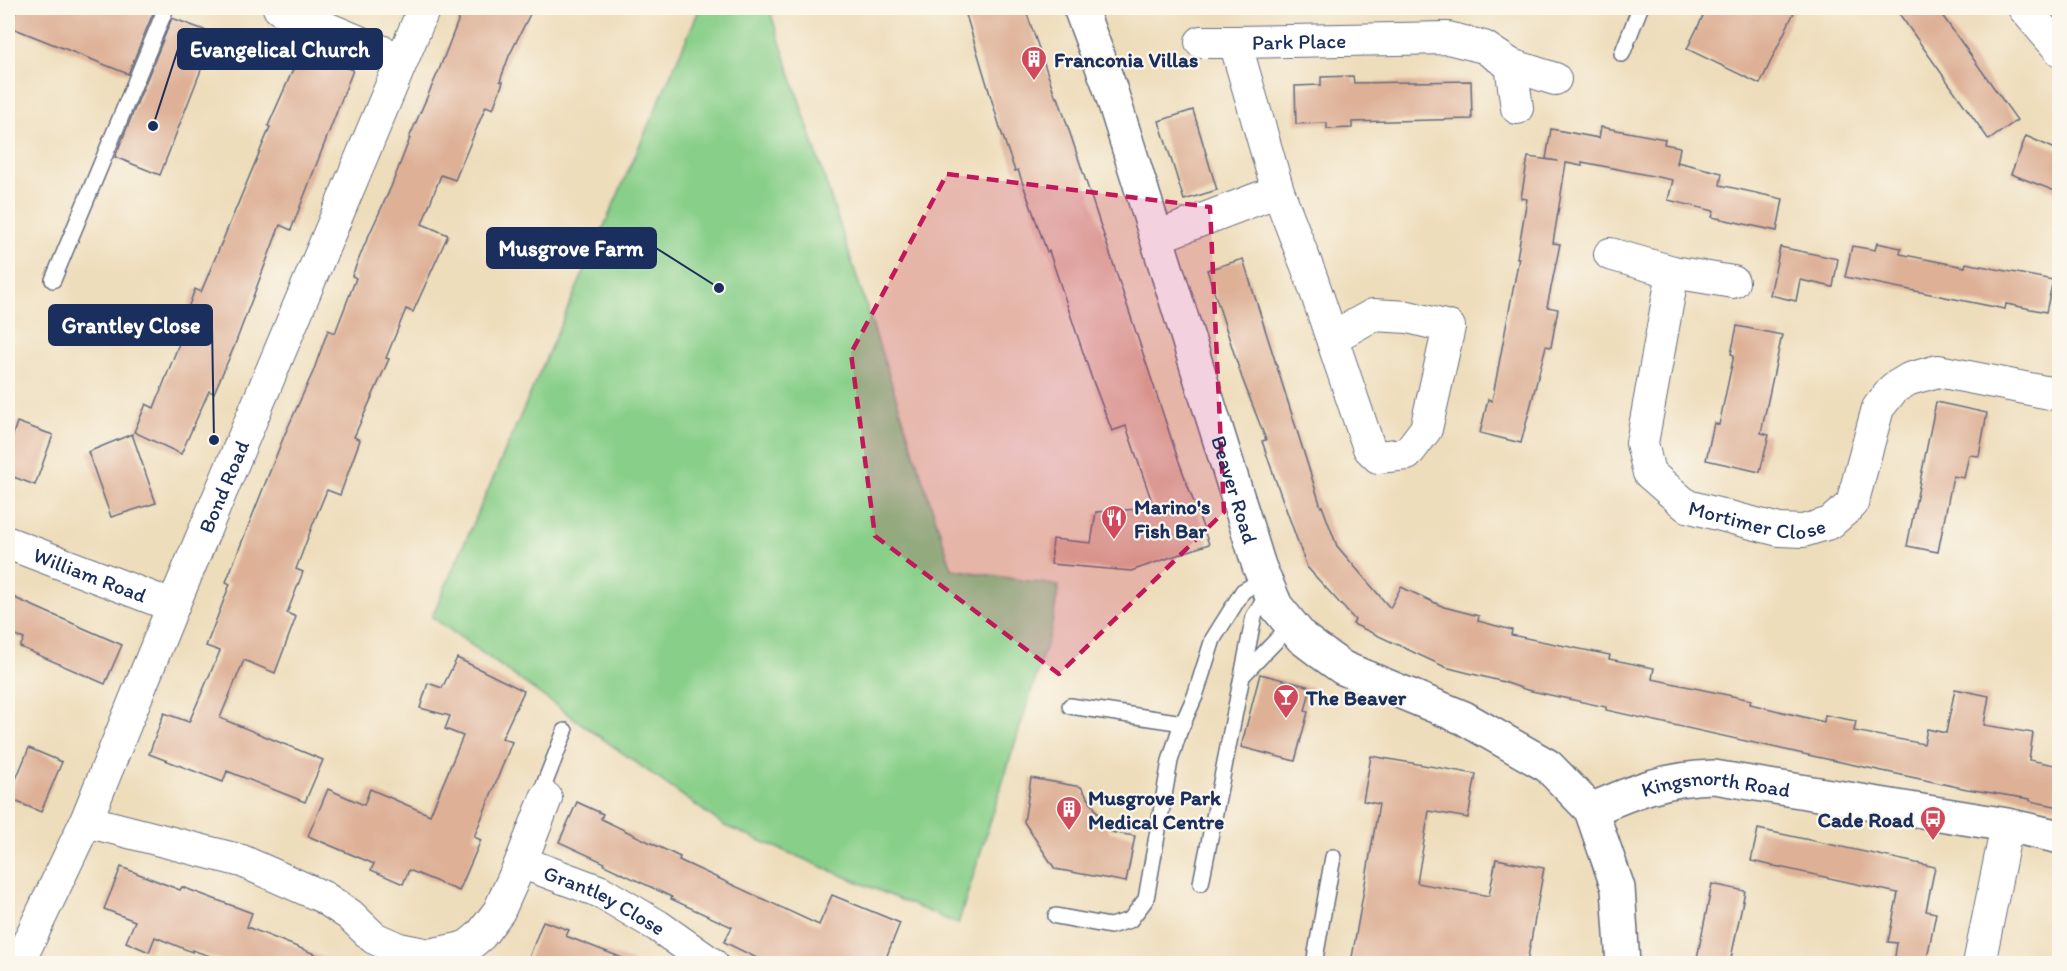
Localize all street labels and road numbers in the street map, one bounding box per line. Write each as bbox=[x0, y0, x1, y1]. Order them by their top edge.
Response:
street label: Park Place bbox=[1252, 27, 1347, 54]
street label: Beaver Road bbox=[1207, 433, 1264, 547]
street label: Bond Road bbox=[193, 436, 254, 537]
street label: Mortimer Close bbox=[1686, 495, 1828, 544]
street label: William Road bbox=[30, 541, 151, 607]
street label: Kingsnorth Road bbox=[1638, 764, 1792, 802]
street label: Grantley Close bbox=[541, 859, 671, 940]

